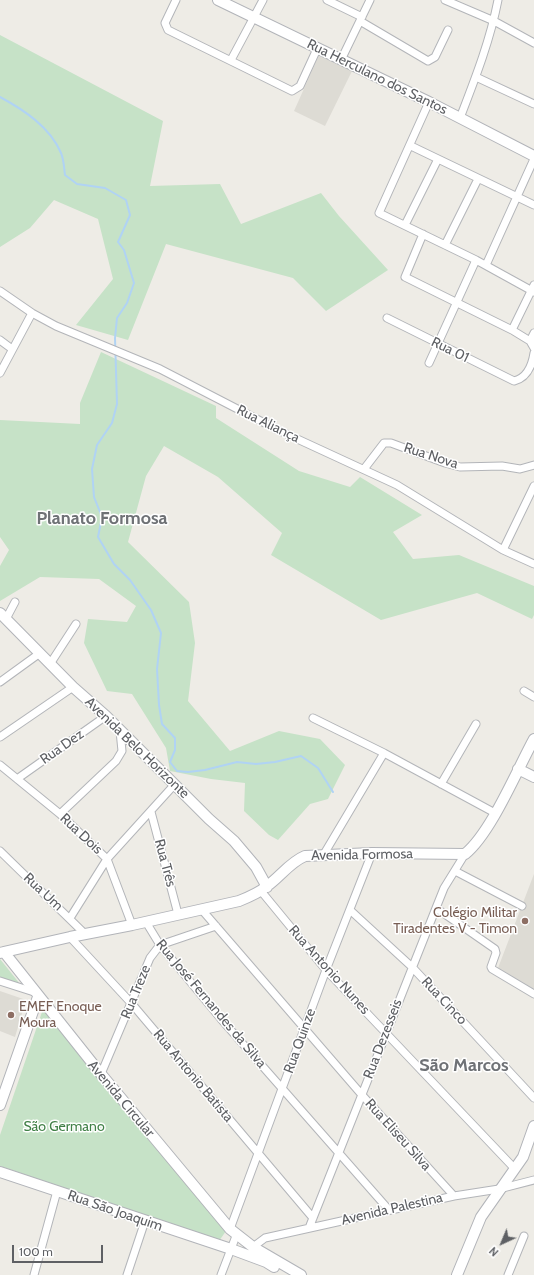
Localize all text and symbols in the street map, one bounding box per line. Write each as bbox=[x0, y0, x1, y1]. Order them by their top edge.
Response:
street label: Rua Herculano dos Santos bbox=[304, 36, 450, 118]
street label: Rua 01 bbox=[428, 334, 472, 366]
street label: Rua Aliança bbox=[234, 402, 302, 446]
street label: Rua Nova bbox=[402, 439, 460, 473]
district label: Planato Formosa bbox=[36, 508, 168, 530]
street label: Avenida Belo Horizonte bbox=[81, 694, 193, 802]
street label: Rua Dez bbox=[37, 726, 87, 768]
street label: Rua Dois bbox=[56, 810, 106, 858]
street label: Rua Três bbox=[151, 837, 179, 889]
street label: Avenida Formosa bbox=[311, 846, 413, 864]
street label: Rua Um bbox=[20, 870, 66, 914]
place label: Colégio Militar Tiradentes V - Timon bbox=[393, 905, 517, 938]
marker: Colégio Militar Tiradentes V - Timon bbox=[520, 916, 530, 926]
street label: Rua Antonio Nunes bbox=[285, 922, 373, 1018]
street label: Rua José Fernandes da Silva bbox=[152, 936, 270, 1072]
street label: Rua Treze bbox=[118, 963, 154, 1021]
street label: Rua Cinco bbox=[418, 974, 470, 1028]
street label: Rua Dezesseis bbox=[360, 997, 406, 1081]
place label: EMEF Enoque Moura bbox=[19, 999, 102, 1032]
street label: Rua Quinze bbox=[280, 1006, 320, 1076]
marker: EMEF Enoque Moura bbox=[6, 1010, 16, 1020]
street label: Rua Antonio Batista bbox=[149, 1026, 237, 1126]
district label: São Marcos bbox=[419, 1055, 509, 1077]
street label: Avenida Circular bbox=[84, 1057, 158, 1141]
street label: Rua Eliseu Silva bbox=[361, 1096, 435, 1174]
park label: São Germano bbox=[23, 1119, 105, 1135]
street label: Rua São Joaquim bbox=[65, 1187, 165, 1235]
street label: Avenida Palestina bbox=[340, 1189, 444, 1229]
north arrow bbox=[482, 1223, 522, 1263]
scale bar bbox=[14, 1237, 105, 1263]
text: 100 m bbox=[19, 1244, 53, 1259]
text: N bbox=[486, 1244, 501, 1259]

